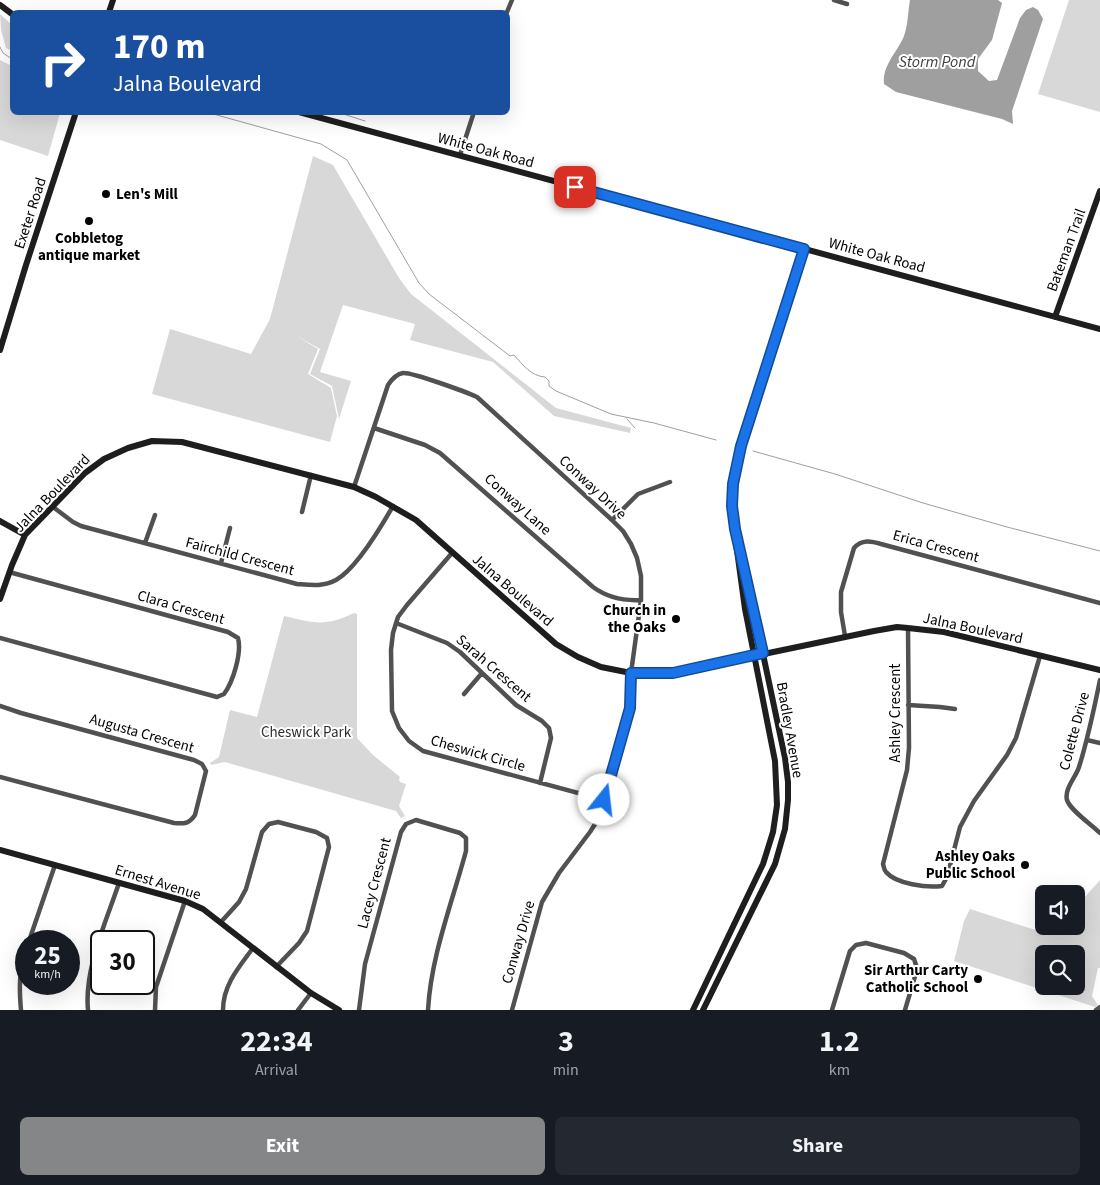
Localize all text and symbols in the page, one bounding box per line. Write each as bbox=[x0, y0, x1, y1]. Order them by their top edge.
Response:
text: 170 m bbox=[113, 22, 205, 72]
icon: right bbox=[30, 30, 95, 95]
water label: Storm Pond bbox=[899, 51, 976, 73]
text: Jalna Boulevard bbox=[113, 68, 262, 100]
street label: White Oak Road bbox=[435, 128, 536, 173]
pin bbox=[554, 166, 596, 208]
icon: arrive bbox=[561, 173, 589, 201]
street label: Exeter Road bbox=[9, 175, 52, 252]
place label: Len's Mill bbox=[116, 184, 179, 205]
marker: Len's Mill bbox=[100, 188, 112, 200]
street label: Bateman Trail bbox=[1042, 206, 1091, 295]
marker: Cobbletog antique market bbox=[83, 215, 95, 227]
place label: Cobbletog antique market bbox=[38, 228, 140, 266]
street label: White Oak Road bbox=[826, 233, 927, 278]
street label: Jalna Boulevard bbox=[10, 450, 95, 537]
street label: Conway Drive bbox=[554, 450, 631, 524]
street label: Conway Lane bbox=[480, 469, 556, 540]
street label: Erica Crescent bbox=[890, 525, 981, 568]
street label: Fairchild Crescent bbox=[183, 532, 297, 581]
street label: Jalna Boulevard bbox=[468, 549, 558, 632]
street label: Clara Crescent bbox=[135, 585, 227, 630]
place label: Church in the Oaks bbox=[603, 600, 666, 638]
street label: Jalna Boulevard bbox=[921, 608, 1025, 649]
marker: Church in the Oaks bbox=[670, 613, 682, 625]
street label: Sarah Crescent bbox=[451, 630, 536, 707]
street label: Ashley Crescent bbox=[885, 664, 906, 762]
street label: Bradley Avenue bbox=[771, 680, 808, 780]
street label: Colette Drive bbox=[1054, 690, 1095, 773]
street label: Augusta Crescent bbox=[87, 709, 197, 758]
park label: Cheswick Park bbox=[261, 722, 352, 743]
street label: Cheswick Circle bbox=[428, 730, 528, 777]
position arrow bbox=[577, 773, 629, 825]
street label: Lacey Crescent bbox=[352, 835, 397, 931]
place label: Ashley Oaks Public School bbox=[926, 846, 1016, 884]
street label: Ernest Avenue bbox=[112, 859, 204, 906]
marker: Ashley Oaks Public School bbox=[1019, 859, 1031, 871]
map controls bbox=[1035, 885, 1085, 995]
button: sound bbox=[1035, 885, 1085, 935]
street label: Conway Drive bbox=[497, 898, 540, 986]
speed limit sign: 30 bbox=[90, 930, 155, 995]
text: 25 bbox=[34, 938, 61, 974]
button: search bbox=[1035, 945, 1085, 995]
place label: Sir Arthur Carty Catholic School bbox=[864, 960, 969, 998]
text: km/h bbox=[34, 966, 61, 983]
marker: Sir Arthur Carty Catholic School bbox=[972, 973, 984, 985]
text: 22:34 bbox=[240, 1020, 313, 1063]
text: 3 bbox=[558, 1020, 574, 1063]
text: 1.2 bbox=[819, 1020, 860, 1063]
text: Arrival bbox=[255, 1059, 298, 1081]
text: min bbox=[553, 1059, 579, 1081]
text: km bbox=[829, 1059, 850, 1081]
button: Exit bbox=[20, 1117, 545, 1175]
button: Share bbox=[555, 1117, 1080, 1175]

